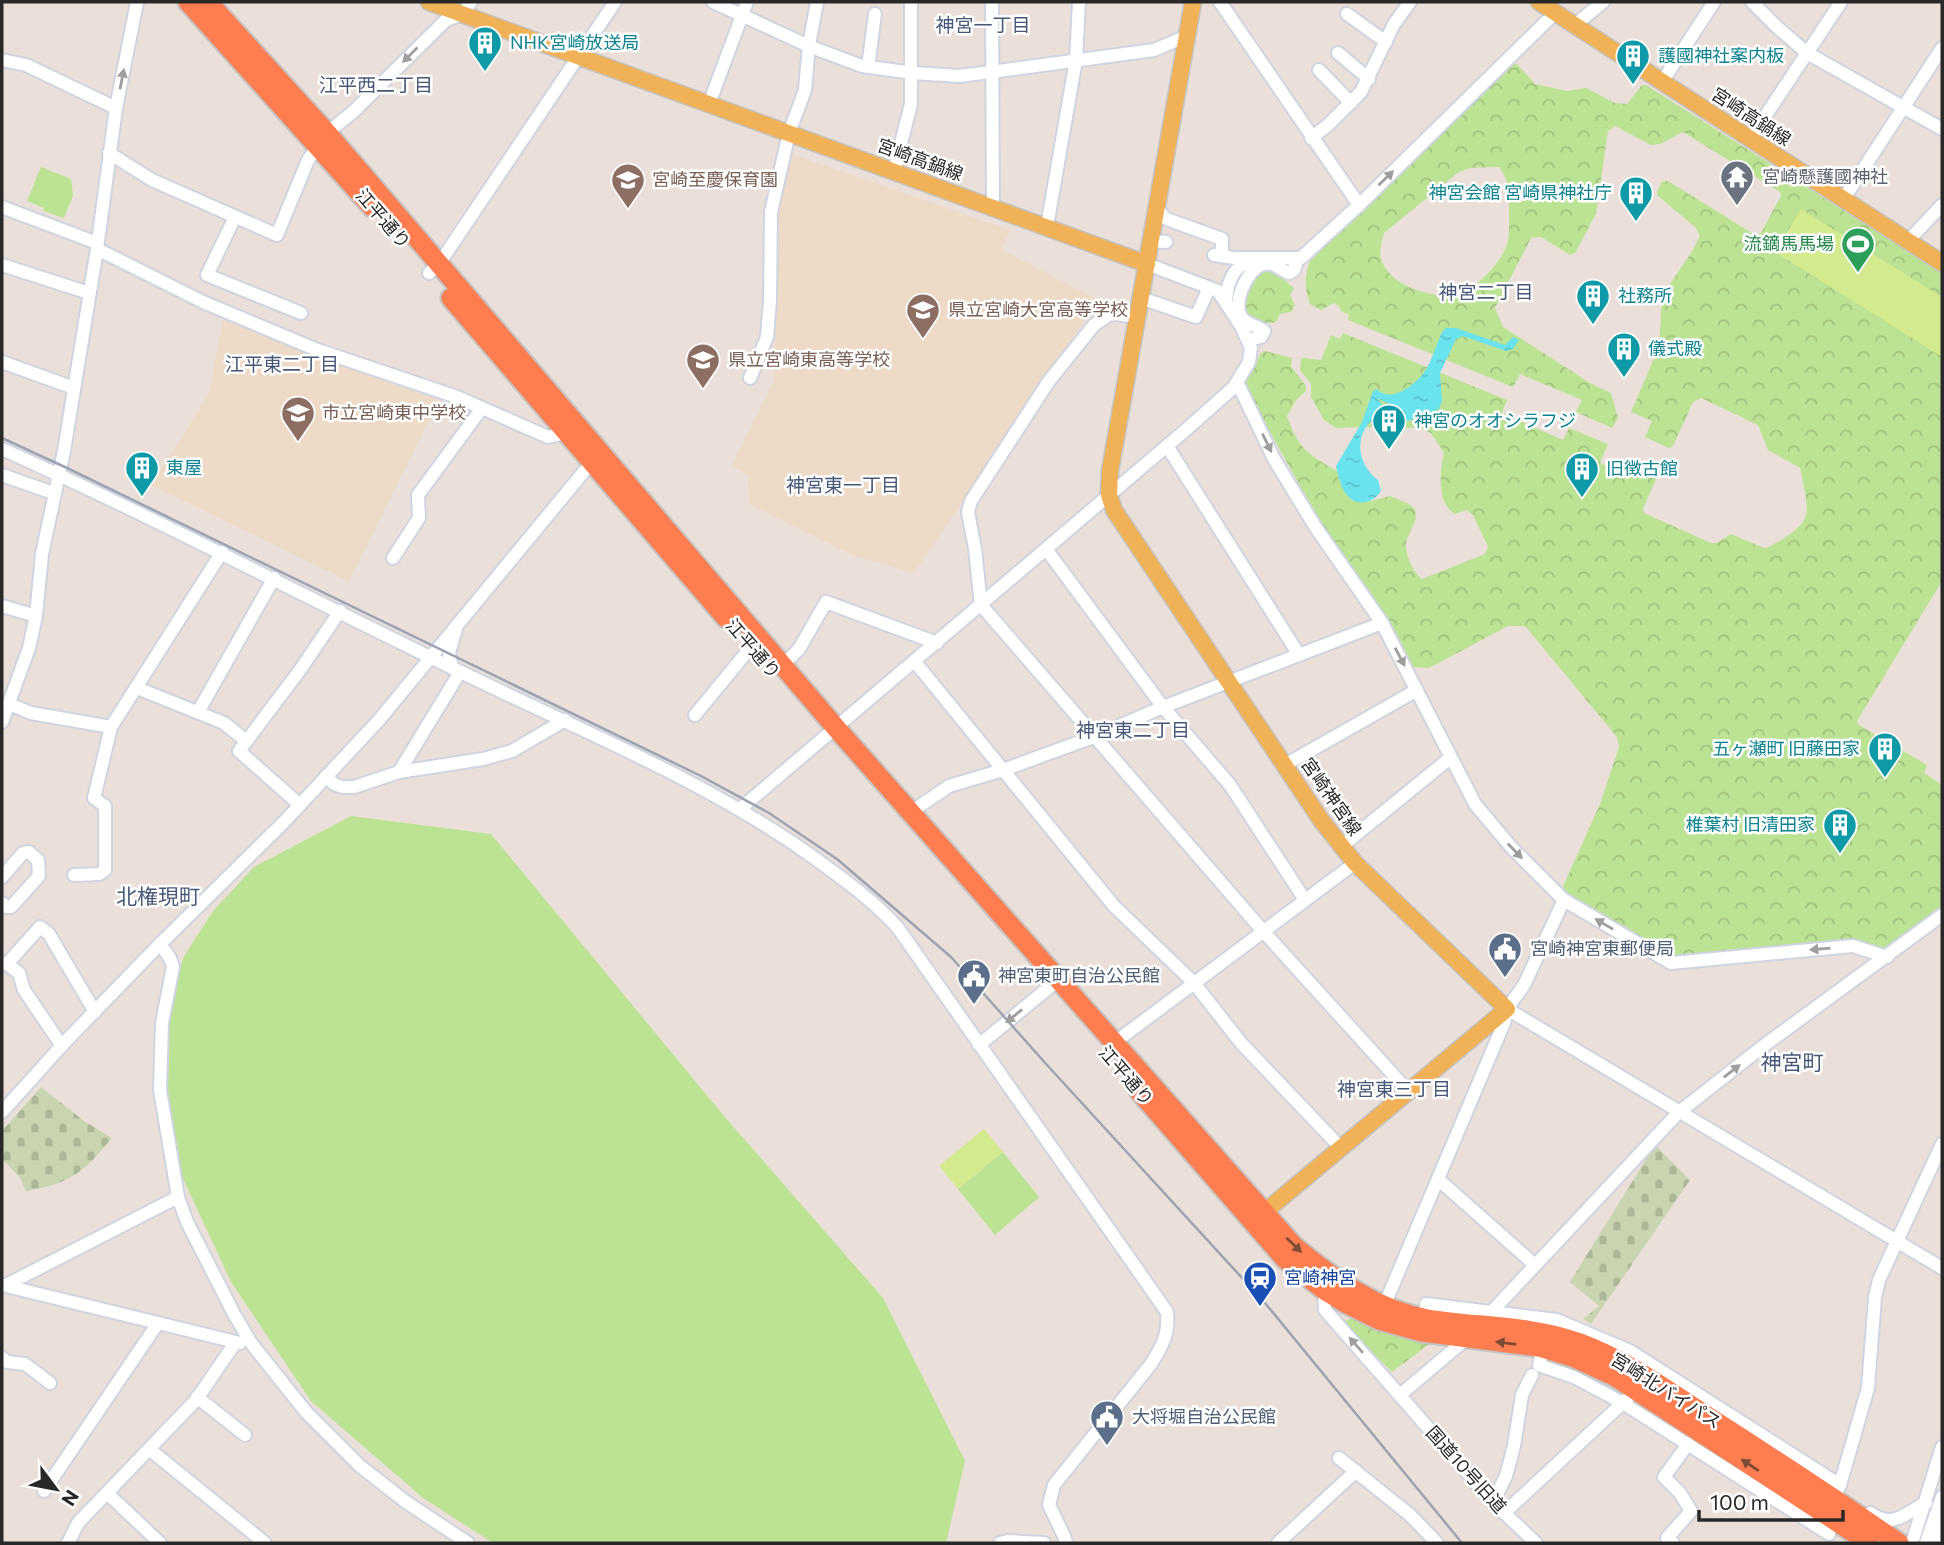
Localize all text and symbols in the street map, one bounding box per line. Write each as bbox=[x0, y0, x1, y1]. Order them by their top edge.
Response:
district label: 神宮一丁目 bbox=[935, 13, 1031, 36]
building icon: NHK宮崎放送局 bbox=[466, 24, 504, 73]
place label: NHK宮崎放送局 bbox=[510, 31, 639, 53]
building icon: 護國神社案内板 bbox=[1614, 37, 1652, 86]
place label: 護國神社案内板 bbox=[1658, 44, 1784, 66]
one-way arrow bbox=[402, 47, 419, 63]
one-way arrow bbox=[116, 68, 127, 90]
district label: 江平西二丁目 bbox=[319, 73, 433, 96]
street label: 宮崎高鍋線 bbox=[1708, 82, 1795, 150]
street label: 宮崎高鍋線 bbox=[874, 133, 966, 185]
temple icon: 宮崎懸護國神社 bbox=[1718, 158, 1756, 207]
school or university icon: 宮崎至慶保育園 bbox=[609, 161, 647, 210]
place label: 宮崎懸護國神社 bbox=[1762, 165, 1888, 187]
place label: 宮崎至慶保育園 bbox=[652, 168, 778, 190]
one-way arrow bbox=[1378, 170, 1394, 186]
building icon: 神宮会館 宮崎県神社庁 bbox=[1617, 174, 1655, 223]
place label: 神宮会館 宮崎県神社庁 bbox=[1429, 181, 1612, 203]
street label: 江平通り bbox=[352, 184, 416, 253]
sports icon: 流鏑馬馬場 bbox=[1839, 225, 1877, 274]
place label: 流鏑馬馬場 bbox=[1744, 232, 1834, 254]
building icon: 社務所 bbox=[1574, 277, 1612, 326]
district label: 神宮二丁目 bbox=[1438, 280, 1534, 303]
place label: 社務所 bbox=[1618, 284, 1672, 306]
school or university icon: 県立宮崎大宮高等学校 bbox=[904, 291, 942, 340]
place label: 県立宮崎大宮高等学校 bbox=[948, 298, 1128, 320]
building icon: 儀式殿 bbox=[1605, 330, 1643, 379]
place label: 儀式殿 bbox=[1648, 337, 1702, 359]
school or university icon: 県立宮崎東高等学校 bbox=[684, 341, 722, 390]
place label: 県立宮崎東高等学校 bbox=[728, 348, 890, 370]
district label: 江平東二丁目 bbox=[225, 352, 339, 375]
school or university icon: 市立宮崎東中学校 bbox=[279, 394, 317, 443]
place label: 市立宮崎東中学校 bbox=[322, 401, 466, 423]
building icon: 神宮のオオシラフジ bbox=[1370, 402, 1408, 451]
place label: 神宮のオオシラフジ bbox=[1414, 409, 1576, 431]
one-way arrow bbox=[1261, 433, 1273, 453]
building icon: 東屋 bbox=[123, 449, 161, 498]
building icon: 旧徴古館 bbox=[1563, 450, 1601, 499]
place label: 東屋 bbox=[166, 456, 202, 478]
place label: 旧徴古館 bbox=[1606, 457, 1678, 479]
district label: 神宮東一丁目 bbox=[786, 473, 900, 496]
street label: 江平通り bbox=[722, 614, 786, 683]
one-way arrow bbox=[1394, 647, 1405, 667]
district label: 神宮東二丁目 bbox=[1076, 718, 1190, 741]
building icon: 五ヶ瀬町 旧藤田家 bbox=[1866, 730, 1904, 779]
place label: 五ヶ瀬町 旧藤田家 bbox=[1713, 737, 1860, 759]
street label: 宮崎神宮線 bbox=[1297, 753, 1367, 840]
building icon: 椎葉村 旧清田家 bbox=[1821, 806, 1859, 855]
place label: 椎葉村 旧清田家 bbox=[1686, 813, 1815, 835]
one-way arrow bbox=[1507, 842, 1523, 859]
district label: 北権現町 bbox=[116, 883, 200, 908]
one-way arrow bbox=[1595, 918, 1614, 930]
public building icon: 宮崎神宮東郵便局 bbox=[1486, 930, 1524, 979]
place label: 宮崎神宮東郵便局 bbox=[1530, 937, 1674, 959]
one-way arrow bbox=[1809, 944, 1831, 955]
public building icon: 神宮東町自治公民館 bbox=[955, 957, 993, 1006]
place label: 神宮東町自治公民館 bbox=[998, 964, 1160, 986]
one-way arrow bbox=[1006, 1009, 1024, 1024]
street label: 江平通り bbox=[1095, 1041, 1159, 1110]
district label: 神宮町 bbox=[1761, 1049, 1824, 1074]
one-way arrow bbox=[1723, 1064, 1741, 1078]
district label: 神宮東三丁目 bbox=[1337, 1077, 1451, 1100]
one-way arrow bbox=[1286, 1237, 1303, 1254]
station icon: 宮崎神宮 bbox=[1241, 1259, 1279, 1308]
place label: 宮崎神宮 bbox=[1284, 1266, 1356, 1288]
one-way arrow bbox=[1348, 1336, 1364, 1354]
one-way arrow bbox=[1495, 1338, 1517, 1349]
street label: 宮崎北バイパス bbox=[1607, 1348, 1726, 1433]
public building icon: 大将堀自治公民館 bbox=[1088, 1398, 1126, 1447]
place label: 大将堀自治公民館 bbox=[1132, 1405, 1276, 1427]
street label: 国道10号旧道 bbox=[1422, 1421, 1512, 1517]
north arrow bbox=[21, 1454, 91, 1524]
one-way arrow bbox=[1740, 1459, 1760, 1472]
scale bar bbox=[1699, 1478, 1842, 1522]
text: N bbox=[57, 1486, 84, 1510]
text: 100 m bbox=[1710, 1489, 1769, 1514]

